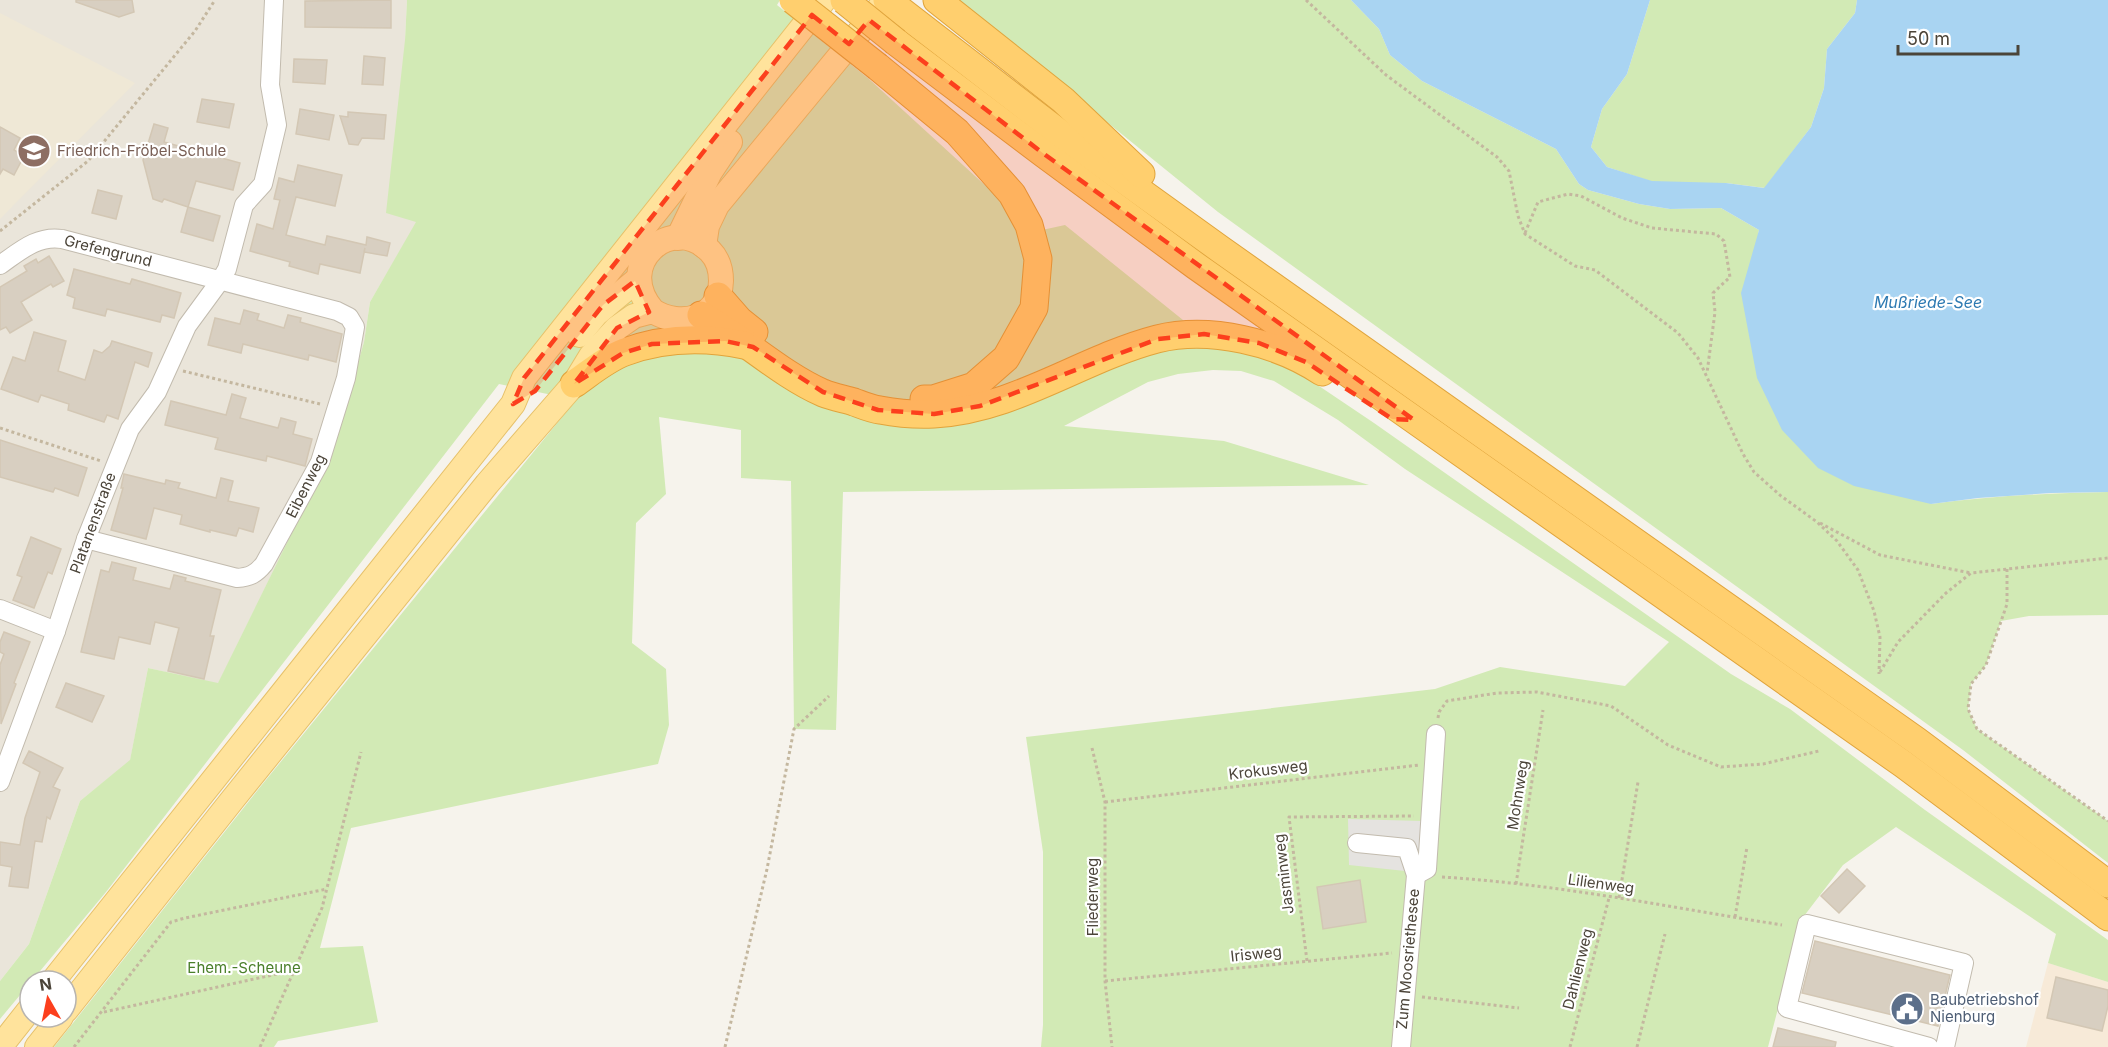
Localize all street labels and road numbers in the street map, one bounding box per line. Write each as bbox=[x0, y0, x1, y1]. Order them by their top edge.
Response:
street label: Grefengrund bbox=[62, 230, 154, 271]
street label: Eibenweg bbox=[281, 451, 330, 521]
street label: Platanenstraße bbox=[65, 470, 120, 576]
street label: Krokusweg bbox=[1227, 755, 1309, 784]
street label: Mohnweg bbox=[1503, 759, 1532, 831]
street label: Jasminweg bbox=[1269, 833, 1298, 915]
street label: Fliederweg bbox=[1083, 858, 1102, 936]
street label: Lilienweg bbox=[1567, 869, 1636, 898]
street label: Zum Moosriethesee bbox=[1392, 888, 1423, 1030]
street label: Dahlienweg bbox=[1558, 926, 1597, 1011]
street label: Irisweg bbox=[1229, 941, 1283, 966]

